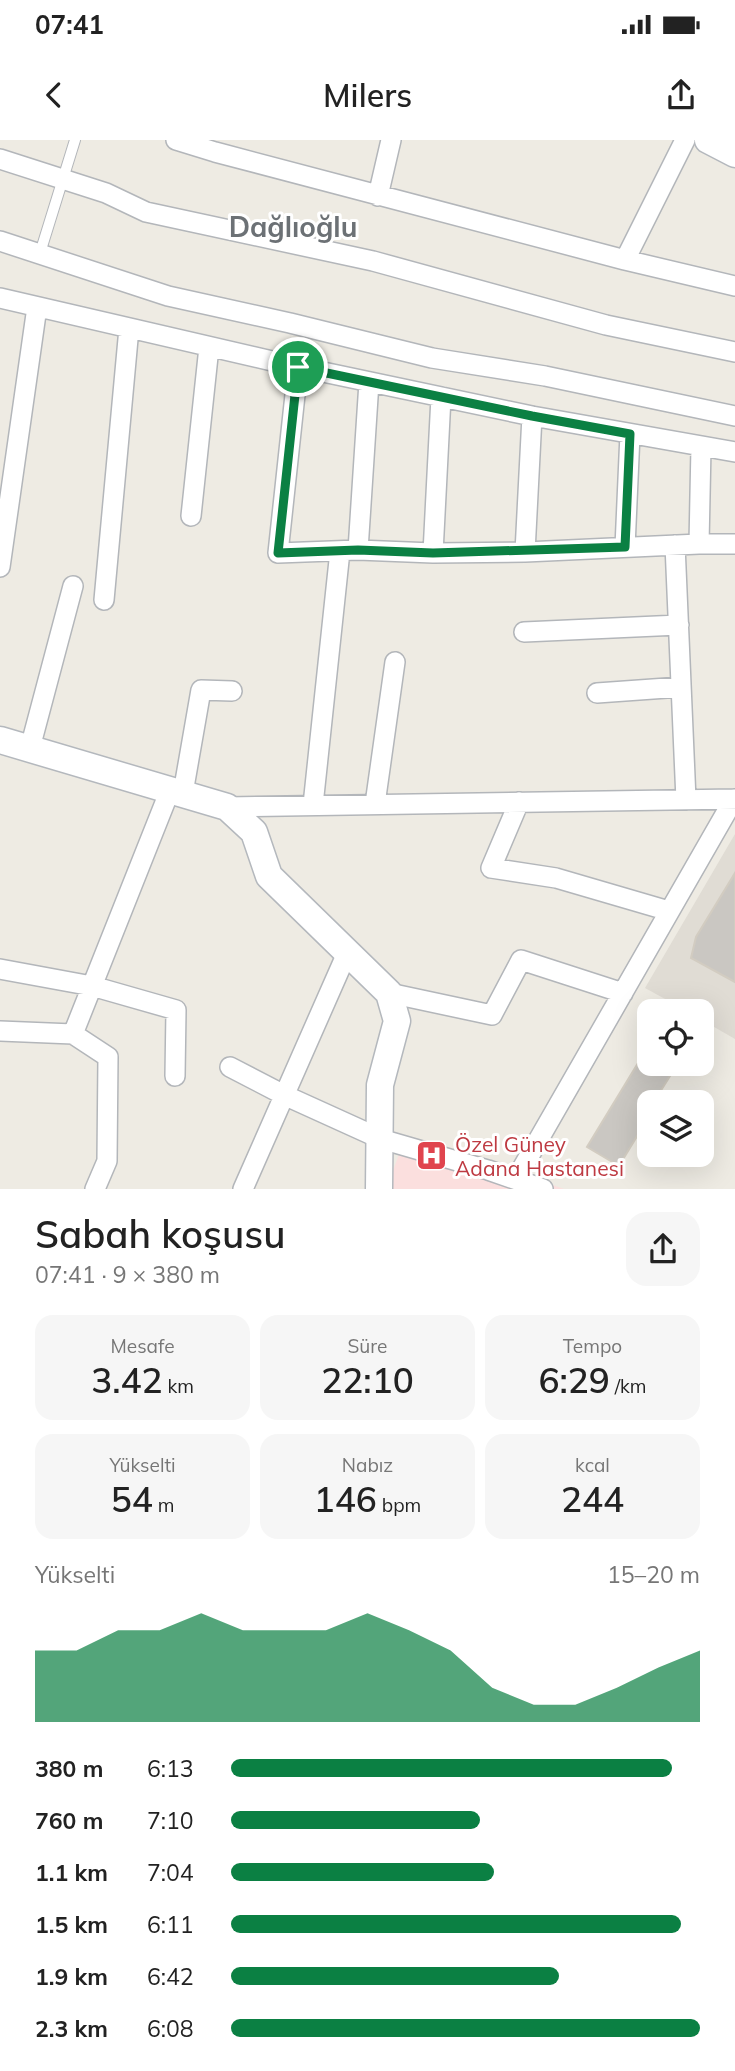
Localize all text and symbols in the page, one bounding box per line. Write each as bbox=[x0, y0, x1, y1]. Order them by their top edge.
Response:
text: 07:41 bbox=[35, 8, 104, 41]
text: Milers bbox=[323, 75, 412, 115]
icon: back bbox=[35, 76, 73, 114]
icon: share bbox=[662, 76, 700, 114]
district label: Dağlıoğlu bbox=[229, 209, 357, 244]
pin bbox=[268, 337, 328, 397]
icon: arrive bbox=[279, 348, 317, 386]
map controls bbox=[637, 999, 714, 1167]
button: locate bbox=[637, 999, 714, 1076]
button: layers bbox=[637, 1090, 714, 1167]
place label: Özel Güney Adana Hastanesi bbox=[455, 1131, 624, 1181]
hospital icon: Özel Güney Adana Hastanesi bbox=[415, 1139, 449, 1173]
text: Sabah koşusu bbox=[35, 1210, 285, 1258]
button: share bbox=[626, 1212, 700, 1286]
text: 07:41 · 9 × 380 m bbox=[35, 1260, 220, 1289]
text: Mesafe bbox=[111, 1334, 174, 1358]
text: Süre bbox=[348, 1334, 387, 1358]
text: Tempo bbox=[563, 1334, 622, 1358]
text: 3.42 bbox=[91, 1358, 162, 1402]
text: 22:10 bbox=[321, 1358, 414, 1402]
text: 6:29 bbox=[538, 1358, 610, 1402]
text: km bbox=[162, 1374, 194, 1398]
text: /km bbox=[610, 1374, 647, 1398]
text: Yükselti bbox=[109, 1453, 176, 1477]
text: Nabız bbox=[342, 1453, 393, 1477]
text: kcal bbox=[575, 1453, 610, 1477]
text: 54 bbox=[111, 1477, 153, 1521]
text: 146 bbox=[314, 1477, 377, 1521]
text: 244 bbox=[561, 1477, 624, 1521]
text: m bbox=[153, 1493, 174, 1517]
text: bpm bbox=[377, 1493, 421, 1517]
text: Yükselti bbox=[35, 1560, 115, 1589]
text: 15–20 m bbox=[607, 1560, 700, 1589]
text: 380 m bbox=[35, 1754, 103, 1783]
text: 6:13 bbox=[147, 1754, 194, 1783]
text: 760 m bbox=[35, 1806, 103, 1835]
text: 7:10 bbox=[147, 1806, 194, 1835]
text: 1.1 km bbox=[35, 1858, 108, 1887]
text: 7:04 bbox=[147, 1858, 194, 1887]
text: 1.5 km bbox=[35, 1910, 108, 1939]
text: 6:11 bbox=[147, 1910, 194, 1939]
text: 1.9 km bbox=[35, 1962, 108, 1991]
text: 6:42 bbox=[147, 1962, 194, 1991]
text: 2.3 km bbox=[35, 2014, 108, 2043]
text: 6:08 bbox=[147, 2014, 194, 2043]

